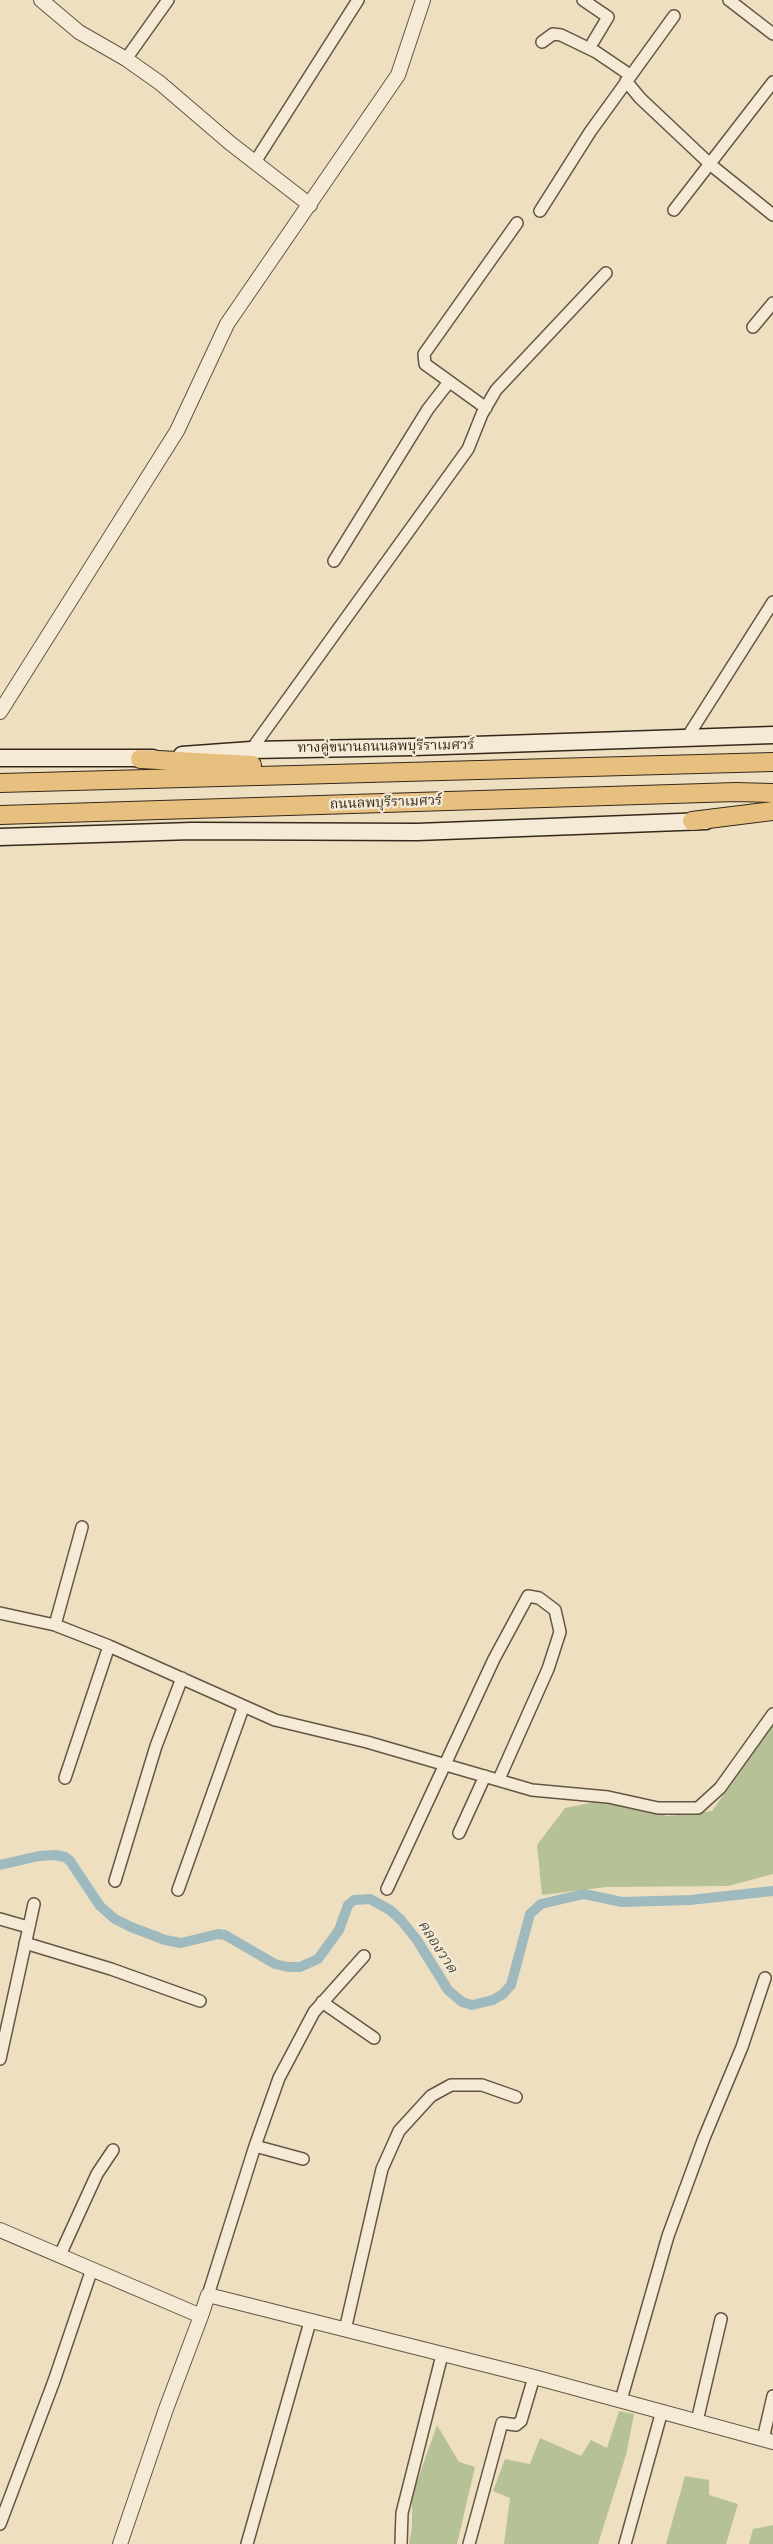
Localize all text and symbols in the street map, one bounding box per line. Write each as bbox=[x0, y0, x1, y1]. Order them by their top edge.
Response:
street label: ทางคู่ขนานถนนลพบุรีราเมศวร์ bbox=[297, 737, 475, 757]
street label: ถนนลพบุรีราเมศวร์ bbox=[330, 793, 442, 813]
water label: คลองวาด bbox=[413, 1917, 461, 1977]

